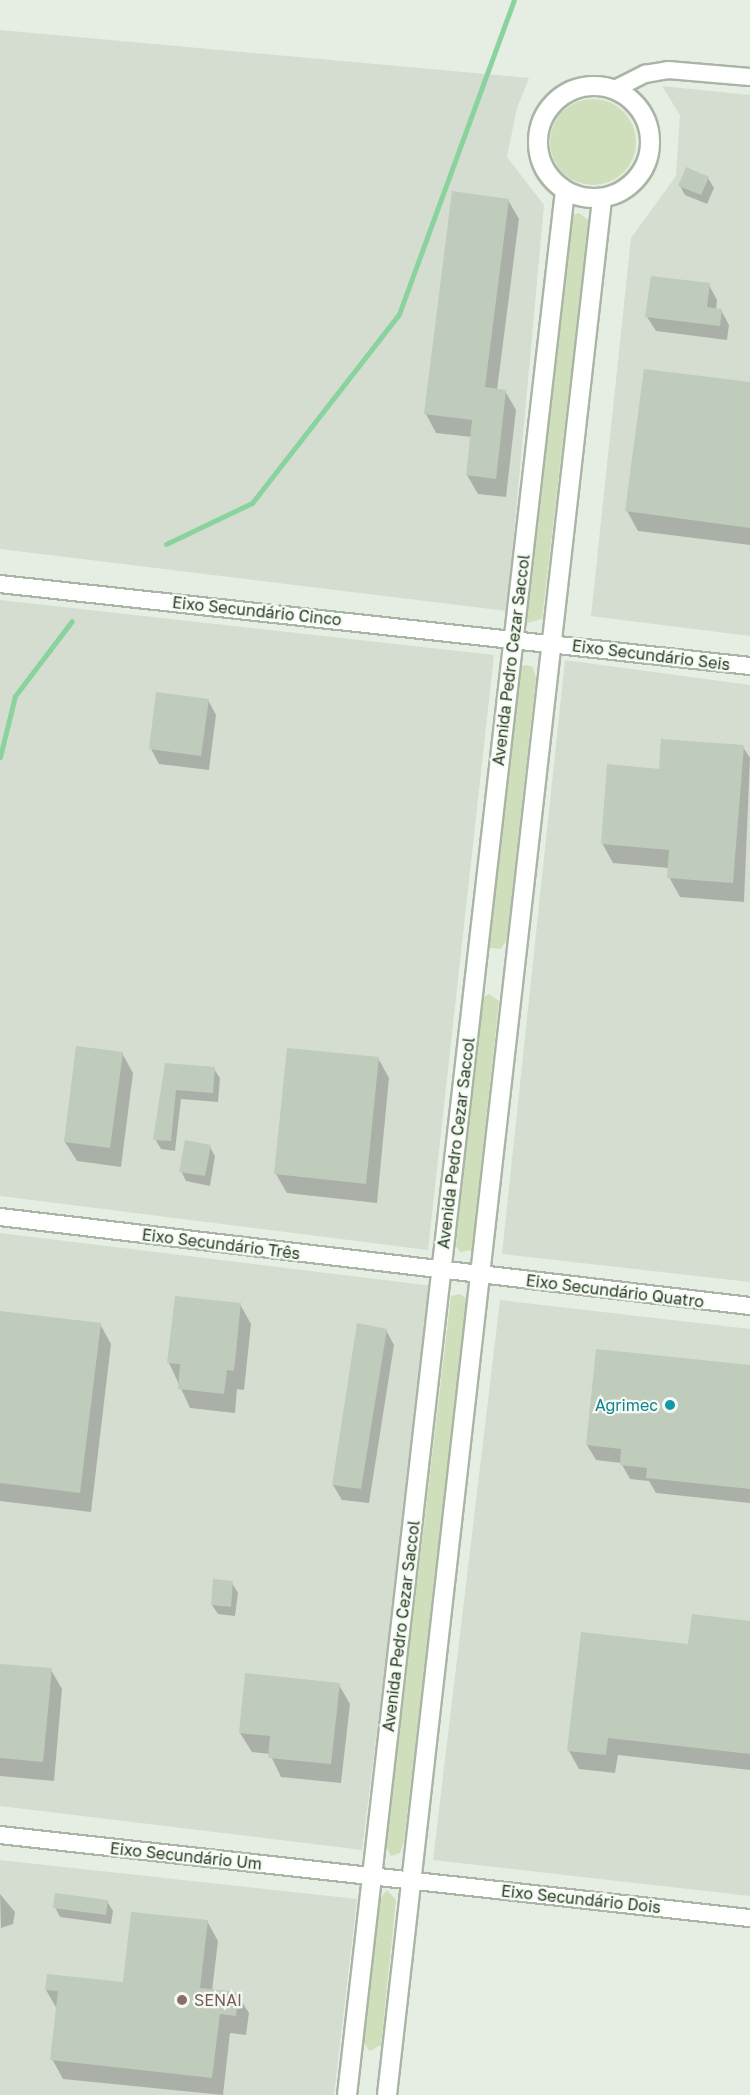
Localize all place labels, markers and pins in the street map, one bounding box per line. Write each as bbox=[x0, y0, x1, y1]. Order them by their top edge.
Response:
place label: Agrimec bbox=[595, 1395, 658, 1415]
marker: Agrimec bbox=[663, 1398, 677, 1412]
place label: SENAI bbox=[194, 1990, 242, 2010]
marker: SENAI bbox=[175, 1993, 189, 2007]

